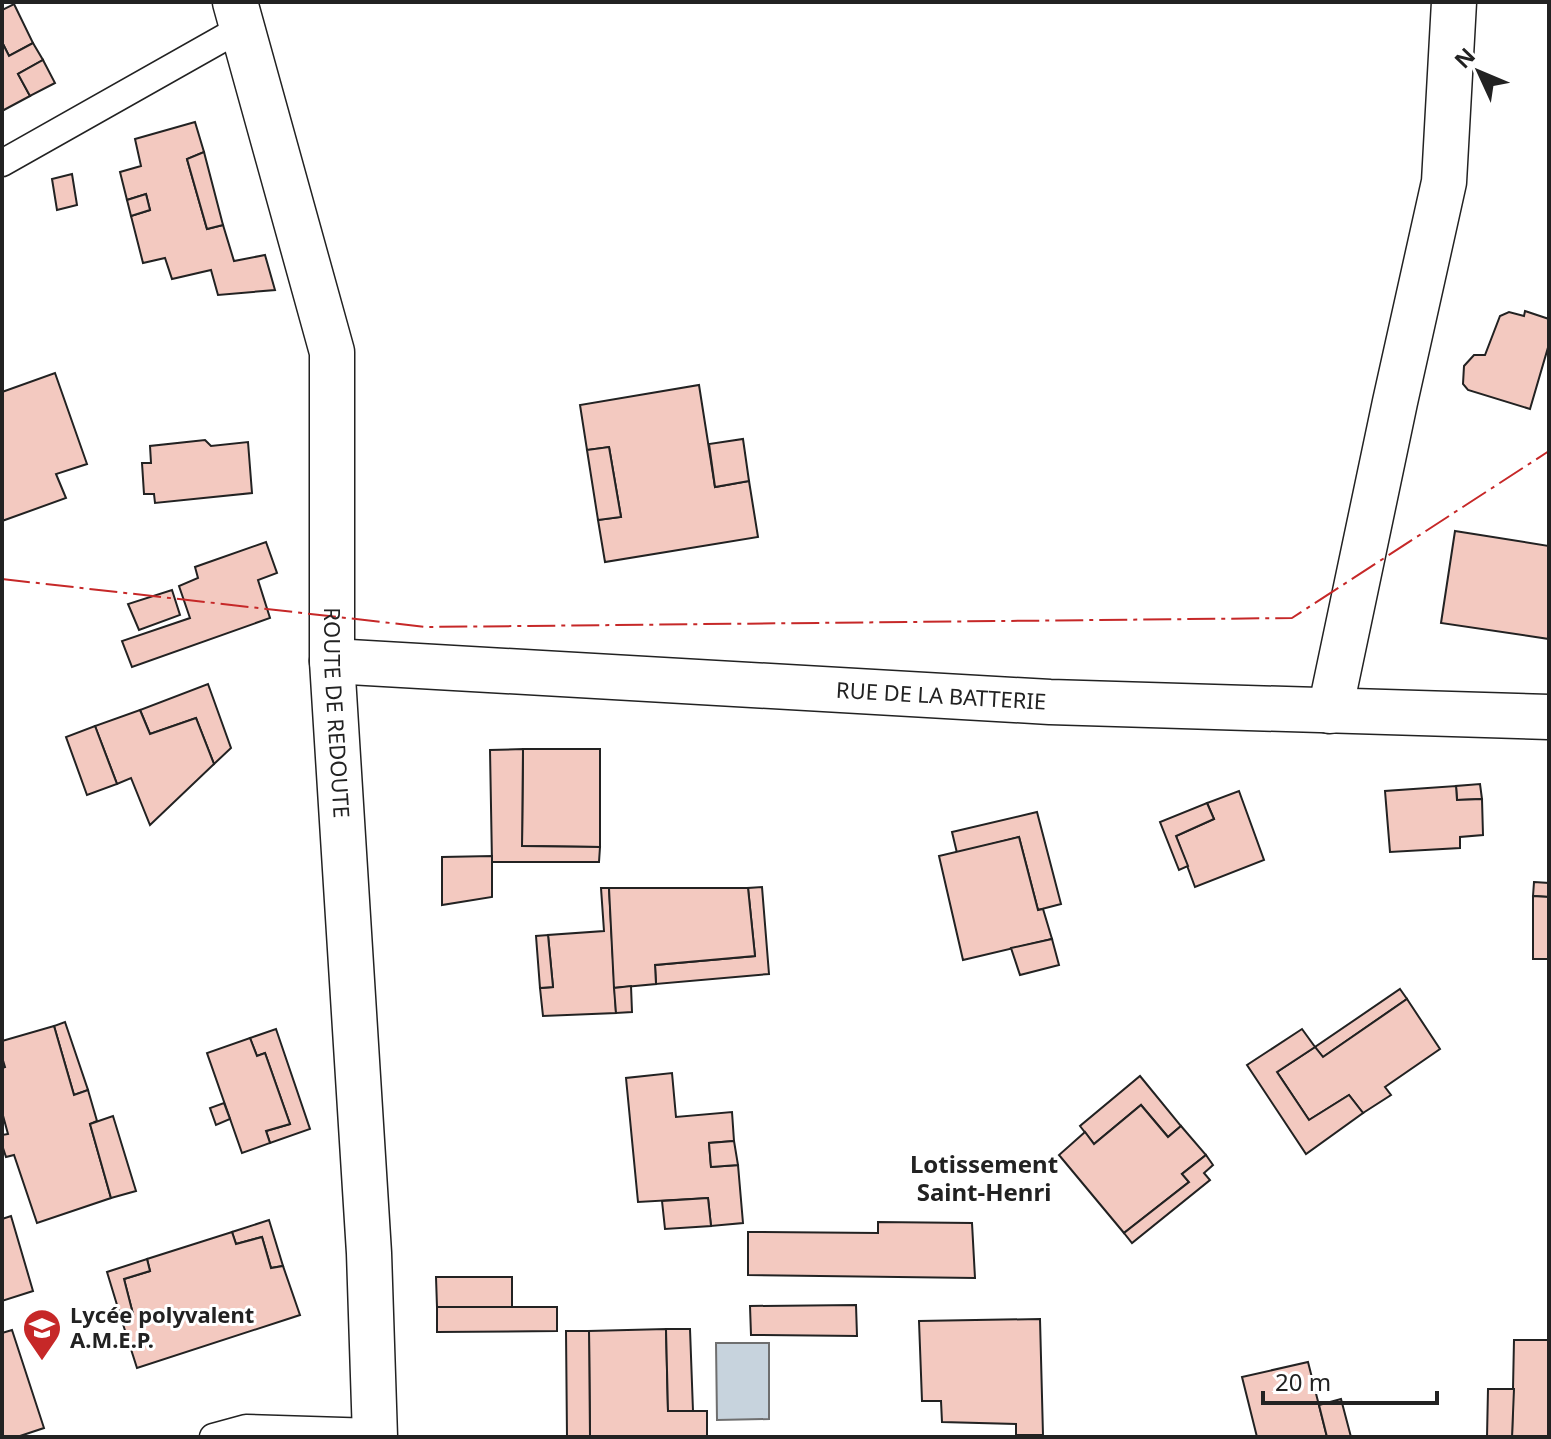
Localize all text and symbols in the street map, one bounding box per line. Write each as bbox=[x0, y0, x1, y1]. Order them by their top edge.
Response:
north arrow bbox=[1439, 32, 1519, 112]
text: N bbox=[1447, 41, 1481, 74]
street label: ROUTE DE REDOUTE bbox=[318, 607, 358, 819]
street label: RUE DE LA BATTERIE bbox=[835, 674, 1047, 716]
district label: Lotissement Saint-Henri bbox=[910, 1147, 1058, 1208]
place label: Lycée polyvalent A.M.E.P. bbox=[70, 1299, 254, 1354]
school or university icon: Lycée polyvalent A.M.E.P. bbox=[21, 1307, 63, 1362]
scale bar bbox=[1263, 1355, 1437, 1405]
text: 20 m bbox=[1275, 1365, 1331, 1398]

